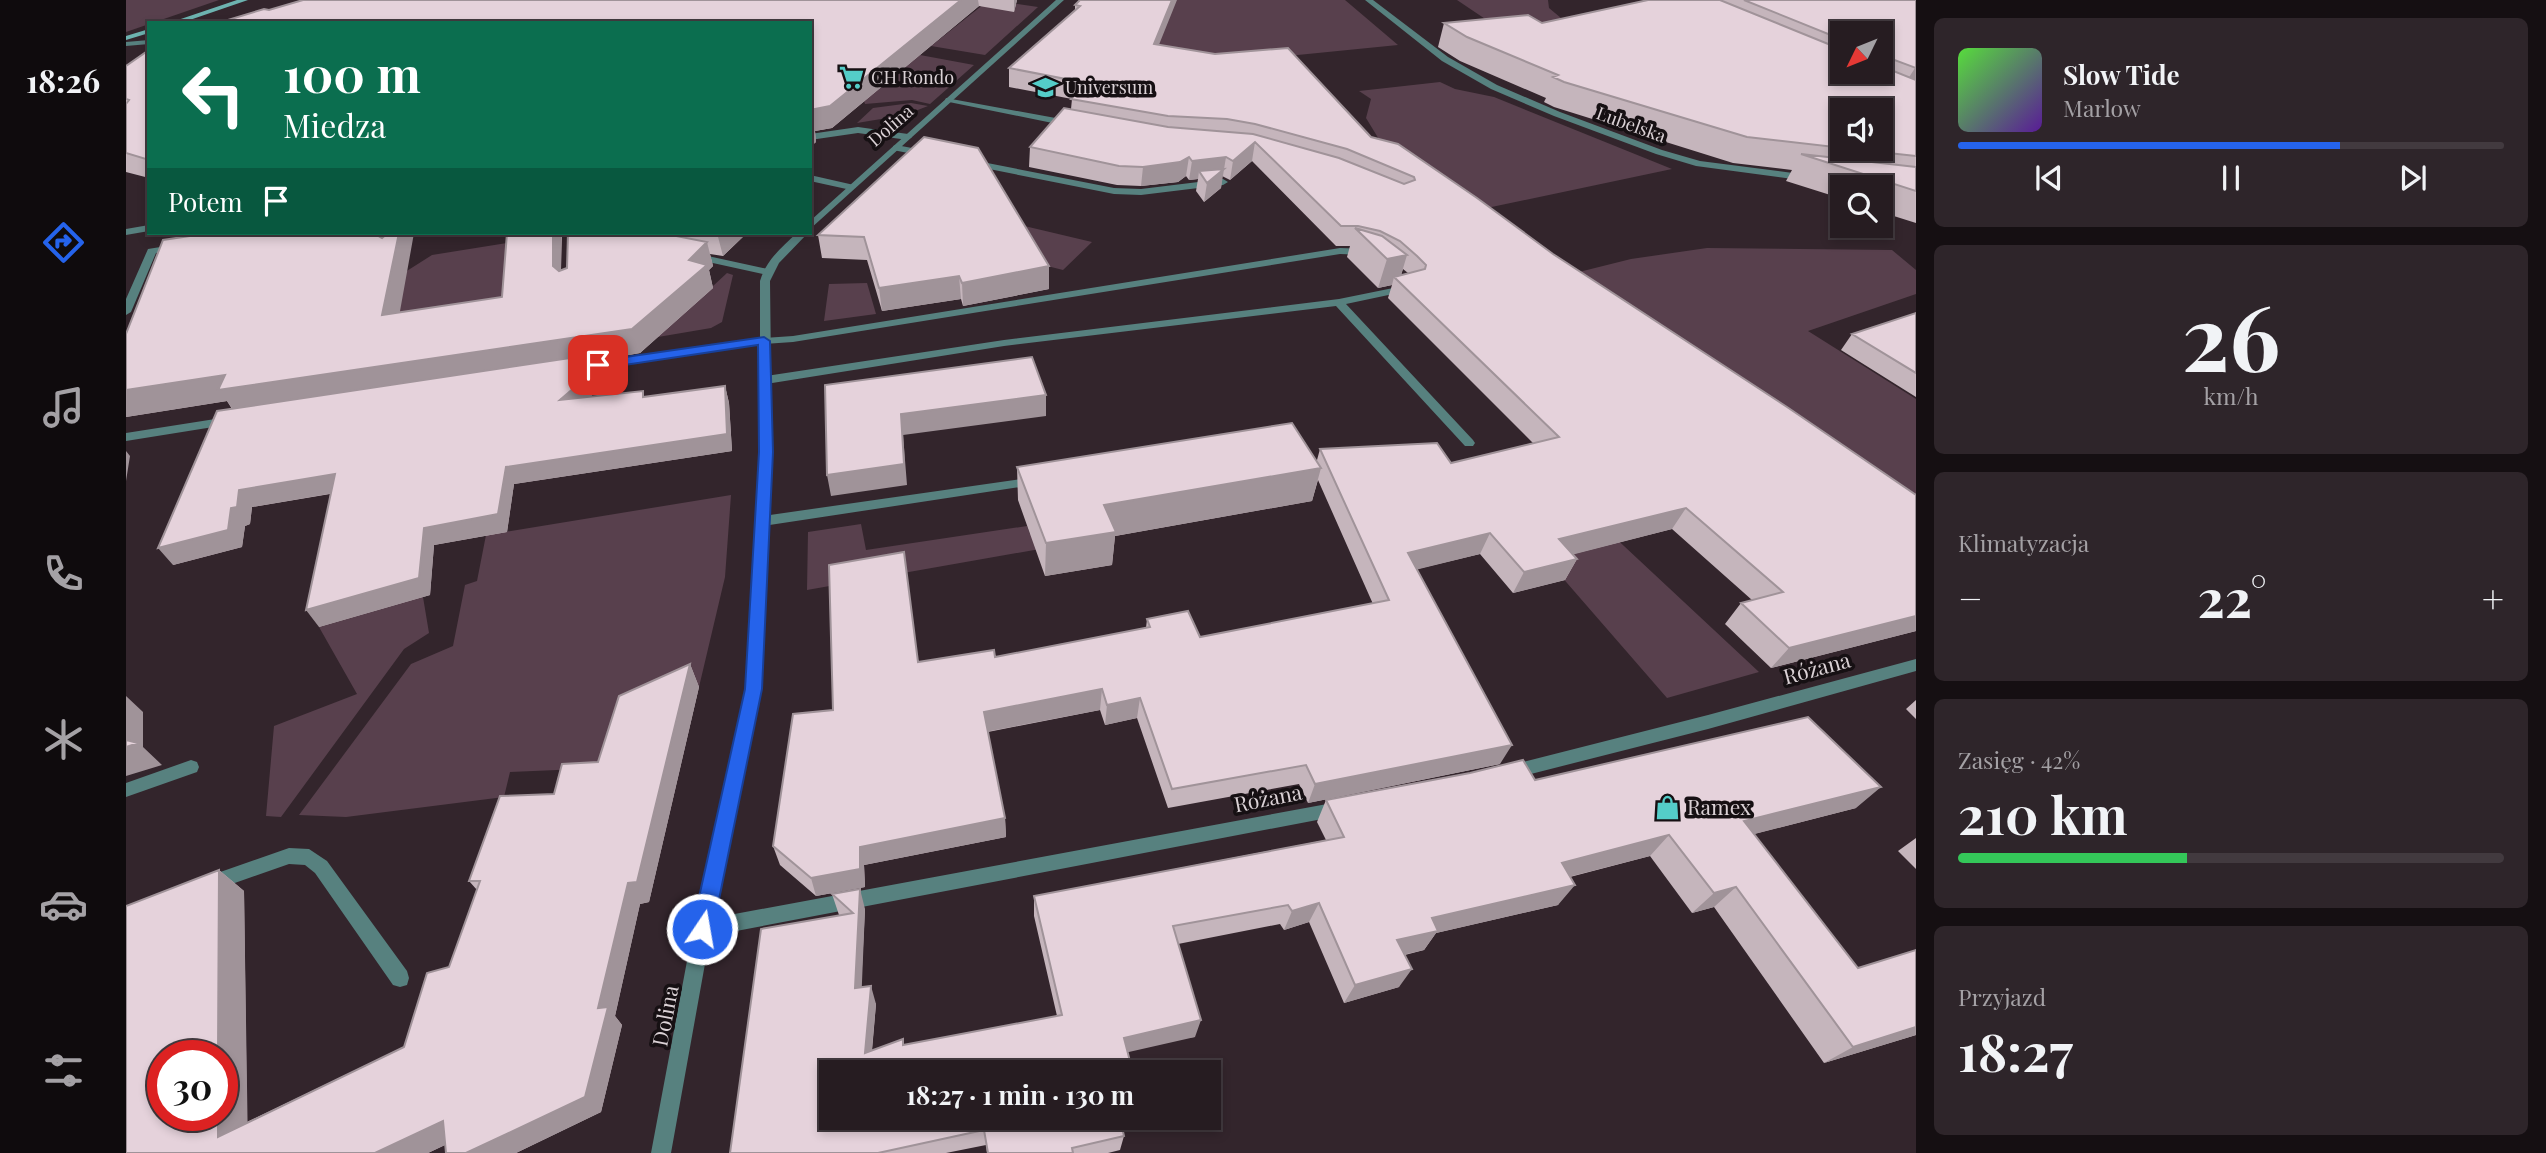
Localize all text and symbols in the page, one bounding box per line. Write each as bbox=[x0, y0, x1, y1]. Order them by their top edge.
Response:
north arrow bbox=[1830, 21, 1894, 84]
map controls bbox=[1830, 21, 1893, 238]
text: 100 m bbox=[283, 40, 421, 105]
icon: left bbox=[168, 49, 259, 140]
text: Slow Tide bbox=[2063, 57, 2180, 92]
text: 18:26 bbox=[26, 58, 100, 101]
supermarket icon: CH Rondo bbox=[837, 64, 865, 92]
place label: CH Rondo bbox=[871, 65, 954, 89]
school or university icon: Universum bbox=[1031, 74, 1059, 102]
place label: Universum bbox=[1065, 75, 1153, 99]
text: Marlow bbox=[2063, 92, 2141, 123]
button: sound bbox=[1830, 98, 1893, 161]
street label: Dolina bbox=[863, 99, 918, 152]
street label: Lubelska bbox=[1593, 100, 1669, 148]
text: Miedza bbox=[283, 103, 386, 146]
icon: previous bbox=[2030, 159, 2068, 197]
icon: pause bbox=[2212, 159, 2250, 197]
icon: next bbox=[2394, 159, 2432, 197]
button: search bbox=[1830, 175, 1893, 238]
icon: arrive bbox=[257, 182, 295, 220]
text: Potem bbox=[168, 184, 243, 219]
icon: directions bbox=[39, 218, 88, 267]
text: 26 bbox=[2182, 274, 2280, 395]
pin bbox=[568, 335, 628, 395]
icon: arrive bbox=[579, 346, 617, 384]
text: km/h bbox=[2203, 380, 2259, 411]
icon: music bbox=[39, 383, 88, 432]
text: Klimatyzacja bbox=[1958, 527, 2089, 558]
icon: phone bbox=[39, 549, 88, 598]
text: 22° bbox=[2198, 562, 2267, 631]
text: − bbox=[1958, 572, 1983, 623]
text: + bbox=[2482, 572, 2504, 623]
street label: Różana bbox=[1780, 645, 1854, 689]
icon: climate bbox=[39, 715, 88, 764]
text: Zasięg · 42% bbox=[1958, 744, 2080, 775]
street label: Różana bbox=[1231, 777, 1304, 817]
text: 210 km bbox=[1958, 779, 2128, 848]
place label: Ramex bbox=[1687, 792, 1751, 820]
shop icon: Ramex bbox=[1653, 794, 1681, 822]
icon: car bbox=[39, 880, 88, 929]
position arrow bbox=[665, 892, 739, 966]
text: Przyjazd bbox=[1958, 981, 2046, 1012]
street label: Dolina bbox=[644, 982, 684, 1049]
text: 18:27 bbox=[1958, 1016, 2073, 1085]
speed limit sign: 30 bbox=[147, 1040, 238, 1131]
icon: filters bbox=[39, 1046, 88, 1095]
text: 18:27 · 1 min · 130 m bbox=[906, 1077, 1134, 1112]

